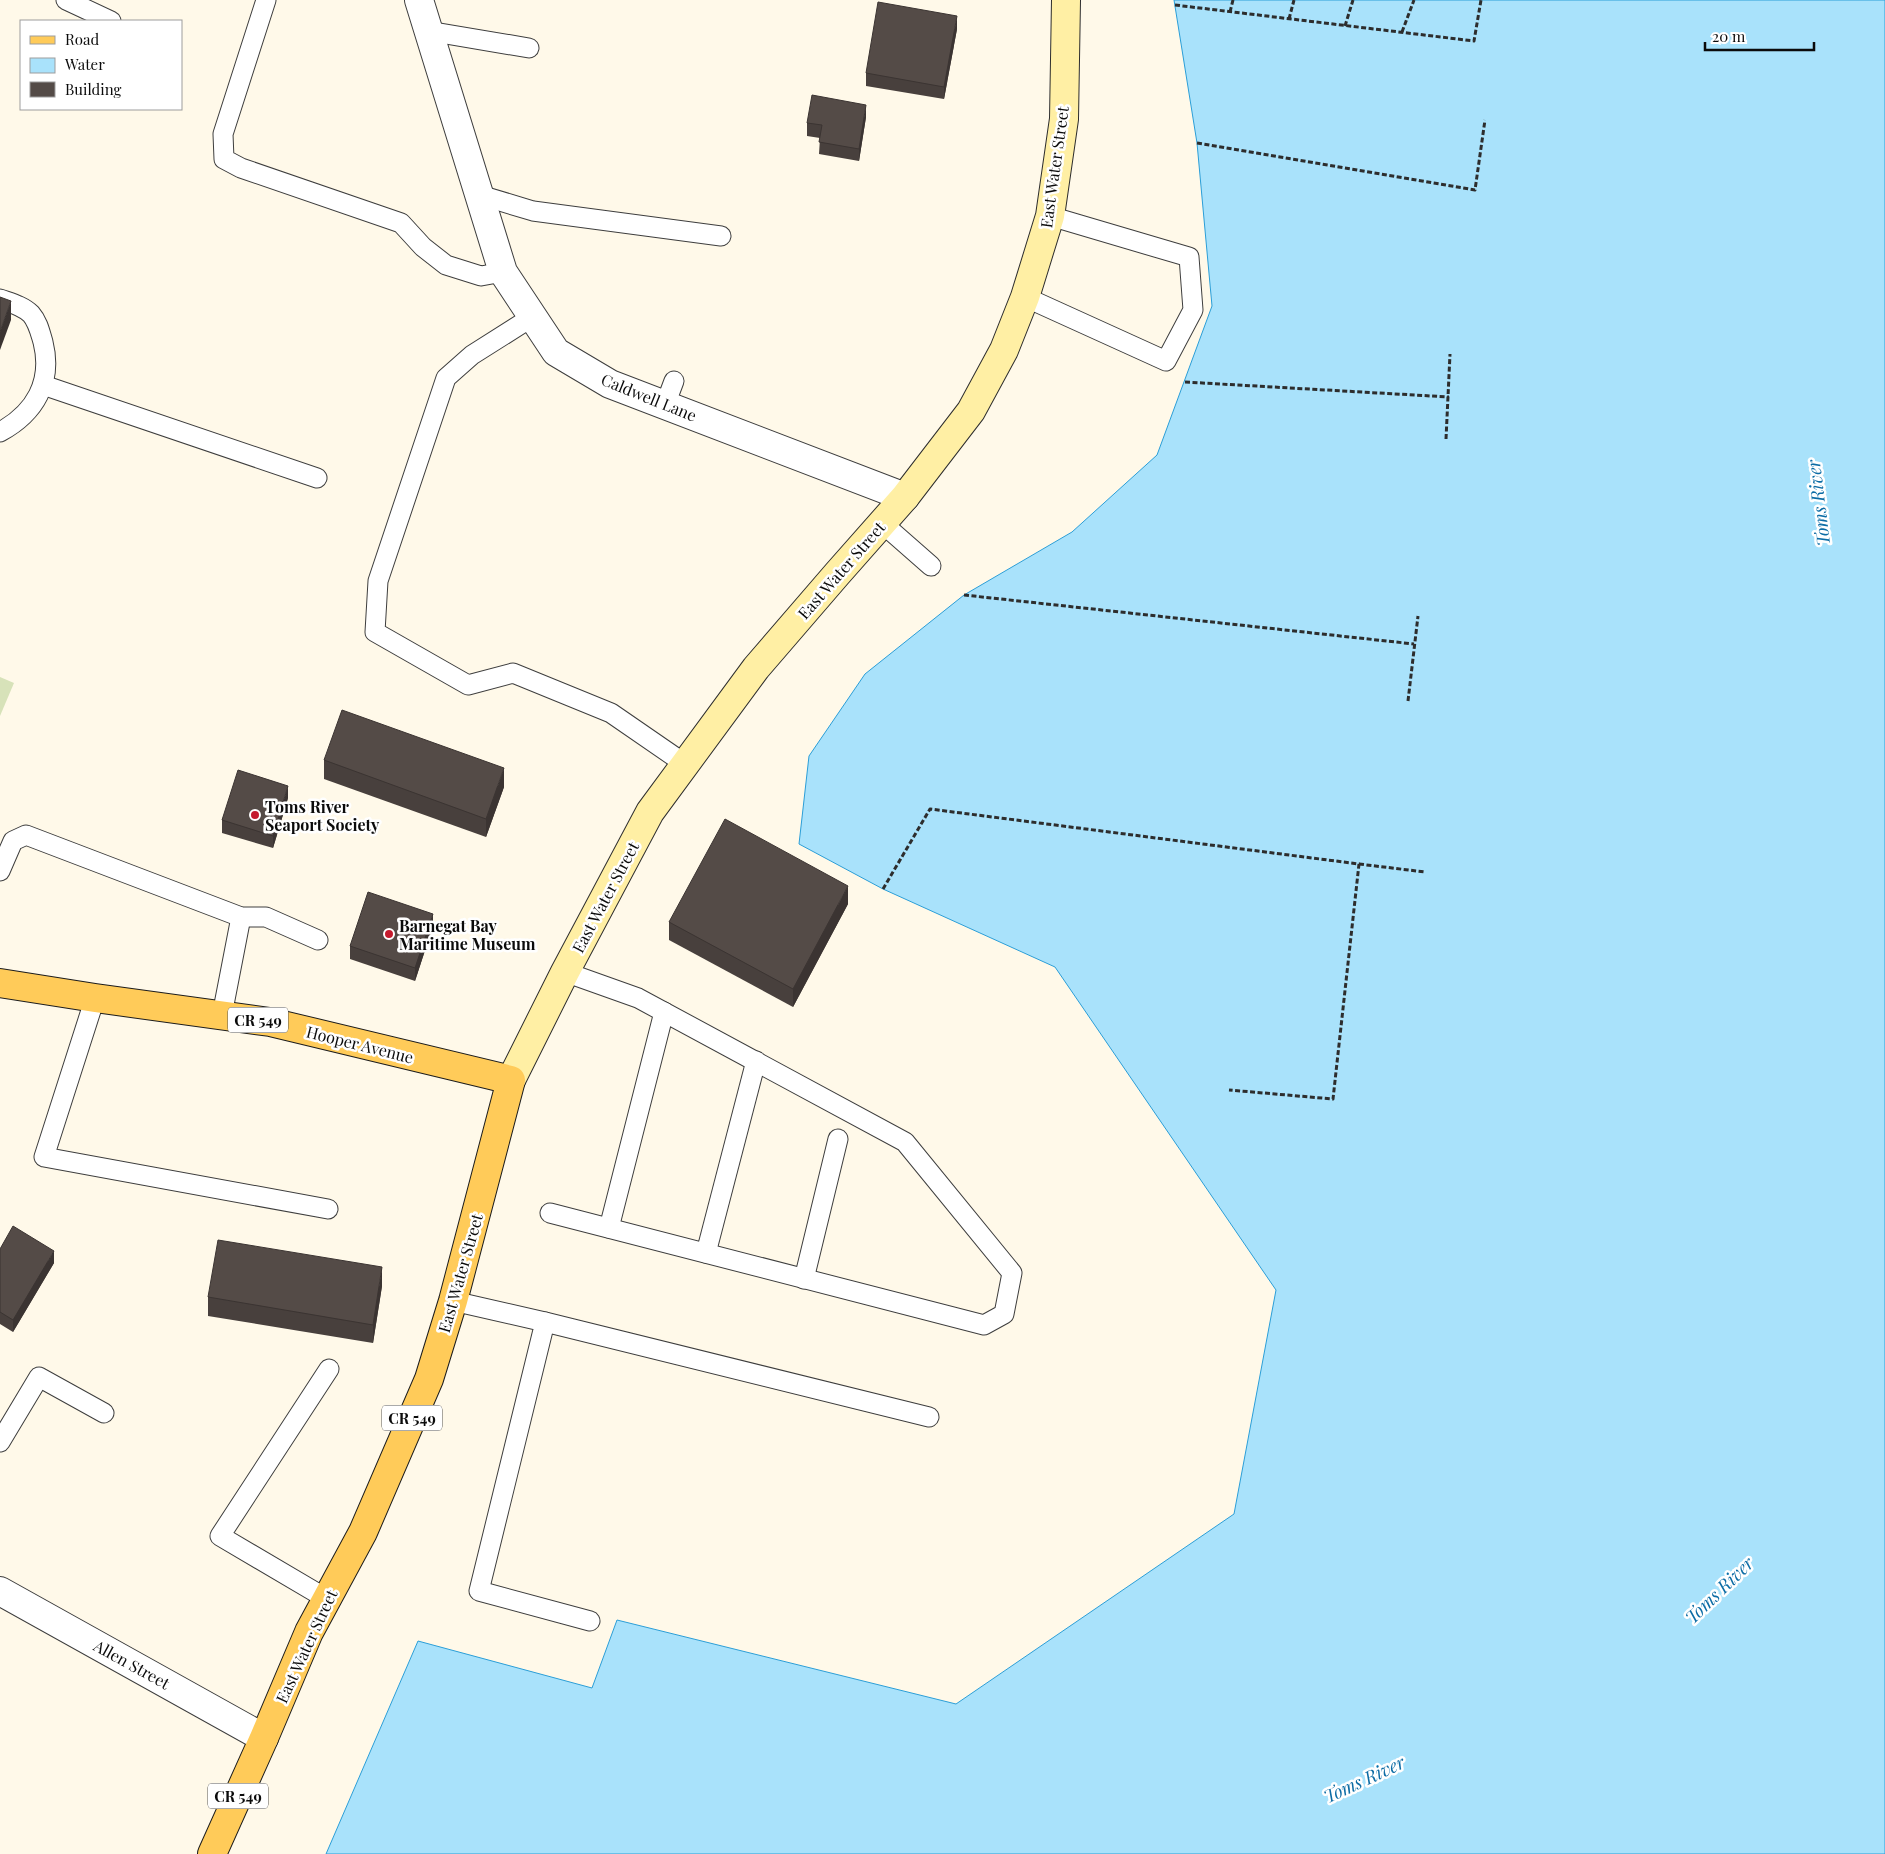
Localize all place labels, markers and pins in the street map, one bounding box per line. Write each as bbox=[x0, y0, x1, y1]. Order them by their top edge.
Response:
place label: Toms River Seaport Society bbox=[265, 796, 380, 835]
marker: Toms River Seaport Society bbox=[249, 809, 261, 821]
place label: Barnegat Bay Maritime Museum bbox=[399, 915, 536, 954]
marker: Barnegat Bay Maritime Museum bbox=[383, 928, 395, 940]

